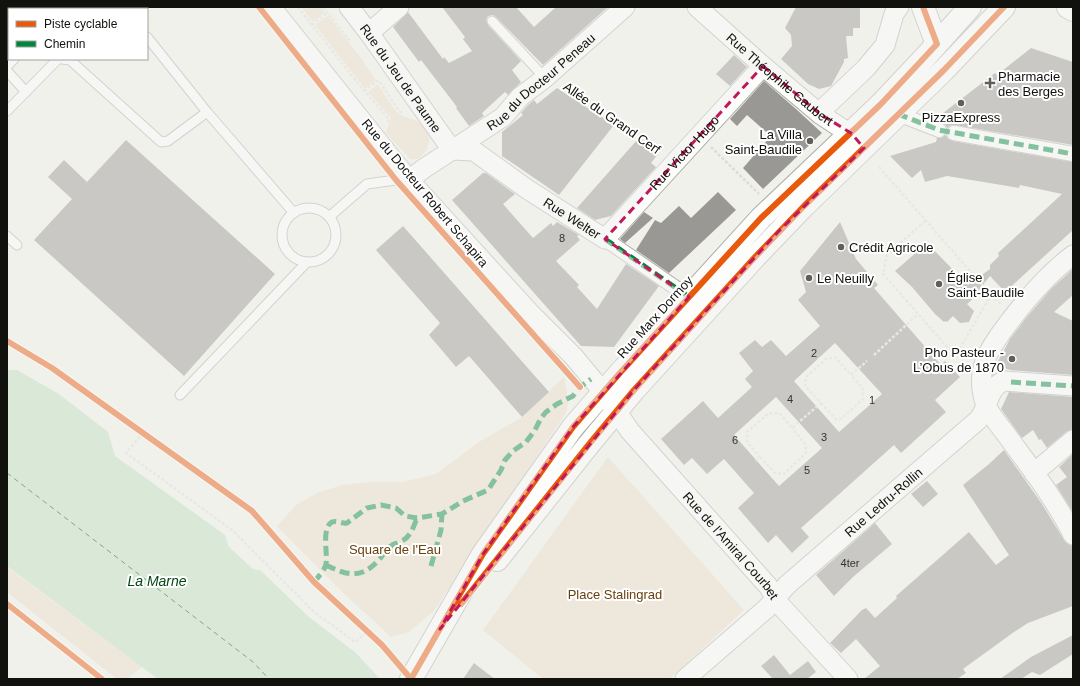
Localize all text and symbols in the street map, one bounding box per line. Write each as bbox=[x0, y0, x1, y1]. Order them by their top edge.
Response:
legend bbox=[8, 8, 148, 60]
text: Piste cyclable bbox=[44, 17, 118, 31]
street label: Rue du Jeu de Paume bbox=[357, 21, 445, 135]
street label: Rue du Docteur Peneau bbox=[484, 30, 598, 133]
street label: Rue Théophile Gaubert bbox=[724, 30, 837, 128]
text: Chemin bbox=[44, 37, 85, 51]
place label: Pharmacie des Berges bbox=[998, 69, 1064, 99]
marker: Pharmacie des Berges bbox=[985, 78, 995, 88]
street label: Allée du Grand Cerf bbox=[561, 79, 664, 157]
marker: PizzaExpress bbox=[956, 98, 966, 108]
place label: PizzaExpress bbox=[922, 110, 1001, 125]
street label: Rue Victor Hugo bbox=[646, 112, 722, 193]
street label: Rue du Docteur Robert Schapira bbox=[359, 116, 492, 271]
place label: La Villa Saint-Baudile bbox=[725, 127, 803, 157]
marker: La Villa Saint-Baudile bbox=[805, 136, 815, 146]
street label: Rue Welter bbox=[541, 194, 604, 242]
house number: 8 bbox=[559, 232, 565, 244]
place label: Crédit Agricole bbox=[849, 240, 934, 255]
marker: Crédit Agricole bbox=[836, 242, 846, 252]
place label: Église Saint-Baudile bbox=[947, 270, 1024, 300]
place label: Le Neuilly bbox=[817, 271, 875, 286]
street label: Rue Marx Dormoy bbox=[614, 272, 696, 361]
marker: Le Neuilly bbox=[804, 273, 814, 283]
marker: Église Saint-Baudile bbox=[934, 279, 944, 289]
place label: Pho Pasteur - L’Obus de 1870 bbox=[913, 345, 1004, 375]
house number: 2 bbox=[811, 347, 817, 359]
marker: Pho Pasteur - L’Obus de 1870 bbox=[1007, 354, 1017, 364]
house number: 4 bbox=[787, 393, 793, 405]
house number: 1 bbox=[869, 394, 875, 406]
house number: 3 bbox=[821, 431, 827, 443]
house number: 6 bbox=[732, 434, 738, 446]
house number: 5 bbox=[804, 464, 810, 476]
street label: Rue Ledru-Rollin bbox=[841, 464, 925, 540]
street label: Rue de l'Amiral Courbet bbox=[680, 489, 782, 602]
park label: Square de l'Eau bbox=[349, 542, 441, 557]
house number: 4ter bbox=[841, 557, 860, 569]
water label: La Marne bbox=[127, 573, 187, 589]
park label: Place Stalingrad bbox=[568, 587, 662, 602]

